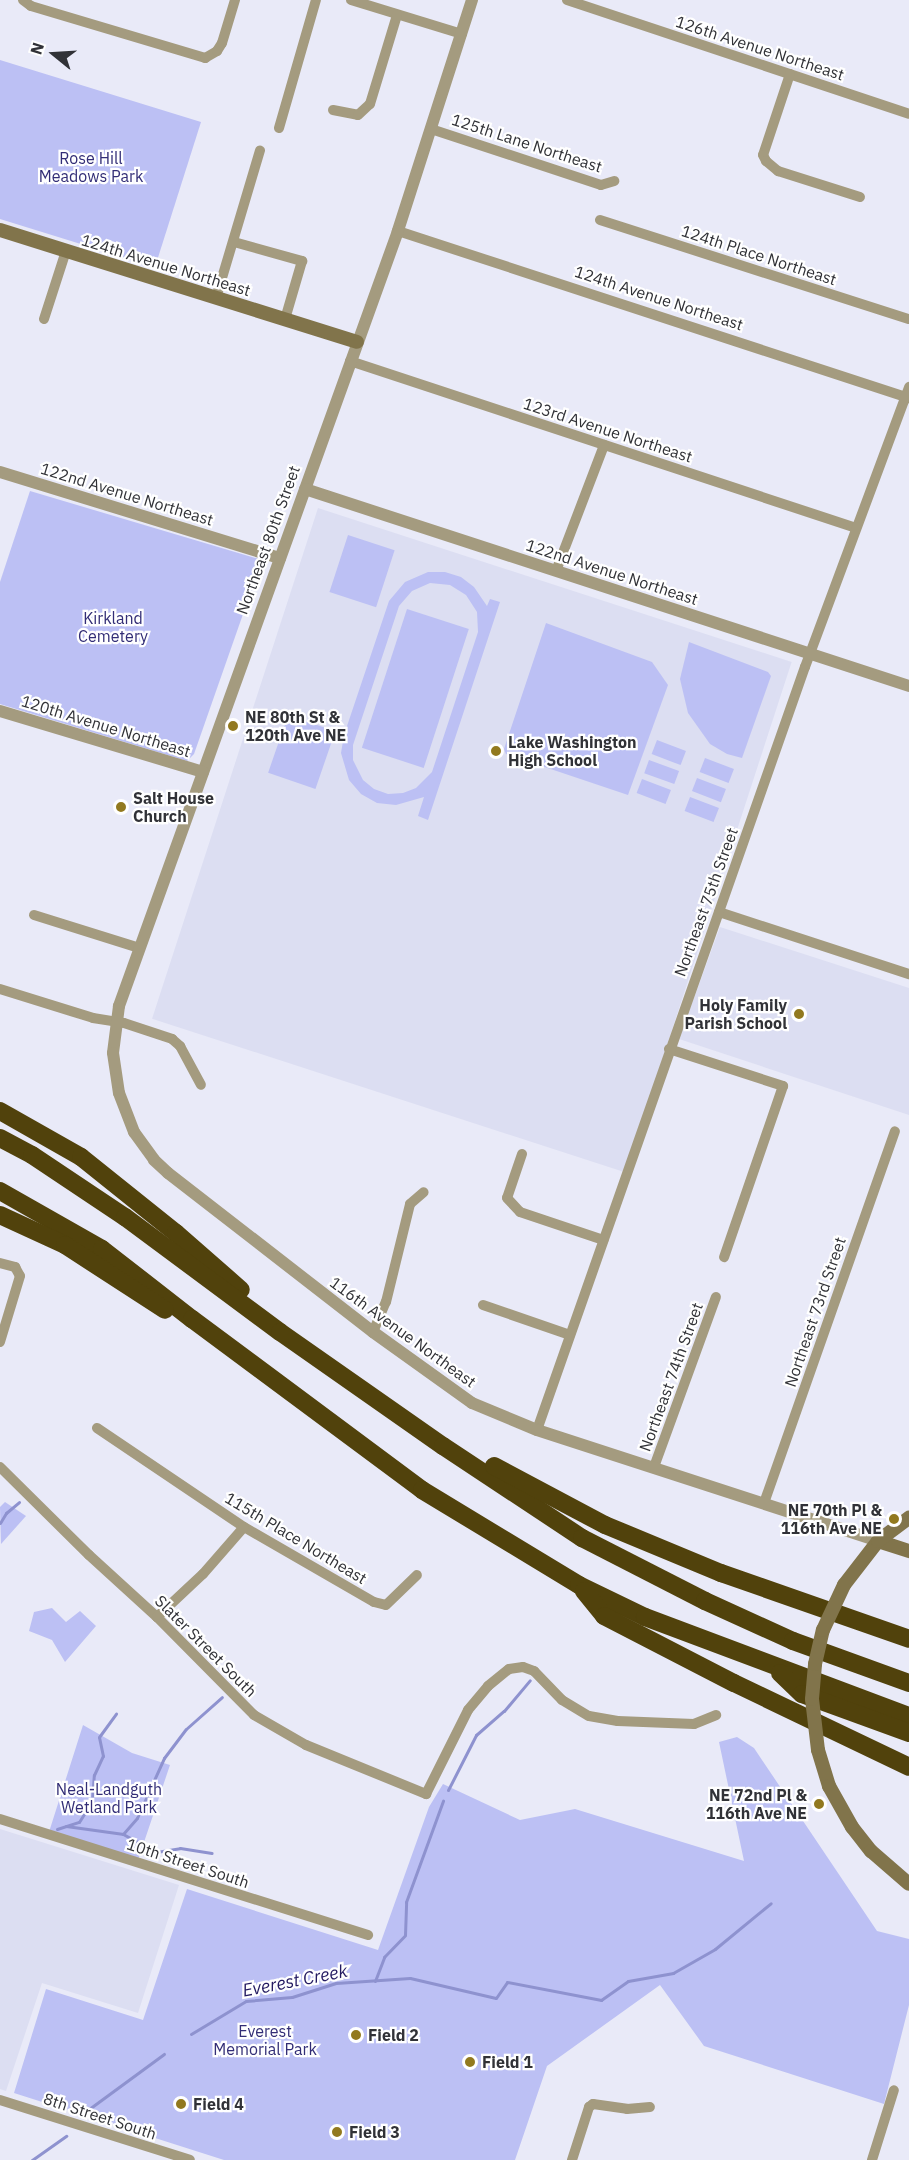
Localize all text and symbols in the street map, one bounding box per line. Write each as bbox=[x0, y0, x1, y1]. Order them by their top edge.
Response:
street label: 126th Avenue Northeast bbox=[673, 12, 847, 84]
north arrow bbox=[24, 24, 84, 84]
text: N bbox=[26, 40, 48, 57]
street label: 125th Lane Northeast bbox=[449, 110, 605, 176]
park label: Rose Hill Meadows Park bbox=[39, 148, 143, 186]
street label: 124th Place Northeast bbox=[679, 221, 839, 289]
street label: 124th Avenue Northeast bbox=[79, 230, 253, 300]
street label: 124th Avenue Northeast bbox=[572, 262, 746, 334]
street label: 123rd Avenue Northeast bbox=[521, 394, 695, 466]
street label: 122nd Avenue Northeast bbox=[38, 459, 216, 529]
street label: Northeast 80th Street bbox=[232, 463, 304, 617]
street label: 122nd Avenue Northeast bbox=[524, 535, 700, 609]
park label: Kirkland Cemetery bbox=[78, 608, 148, 646]
street label: 120th Avenue Northeast bbox=[19, 691, 193, 761]
place label: NE 80th St & 120th Ave NE bbox=[245, 707, 346, 745]
marker: NE 80th St & 120th Ave NE bbox=[226, 719, 240, 733]
place label: Lake Washington High School bbox=[508, 732, 637, 770]
marker: Lake Washington High School bbox=[489, 744, 503, 758]
place label: Salt House Church bbox=[133, 788, 214, 826]
marker: Salt House Church bbox=[114, 800, 128, 814]
street label: Northeast 75th Street bbox=[670, 825, 742, 979]
place label: Holy Family Parish School bbox=[685, 995, 787, 1033]
marker: Holy Family Parish School bbox=[792, 1007, 806, 1021]
street label: Northeast 73rd Street bbox=[780, 1235, 850, 1389]
street label: 116th Avenue Northeast bbox=[326, 1273, 480, 1391]
street label: Northeast 74th Street bbox=[635, 1300, 707, 1454]
street label: 115th Place Northeast bbox=[222, 1488, 370, 1588]
place label: NE 70th Pl & 116th Ave NE bbox=[781, 1500, 882, 1538]
marker: NE 70th Pl & 116th Ave NE bbox=[887, 1512, 901, 1526]
street label: Slater Street South bbox=[151, 1591, 261, 1701]
park label: Neal-Landguth Wetland Park bbox=[56, 1779, 162, 1817]
place label: NE 72nd Pl & 116th Ave NE bbox=[706, 1785, 807, 1823]
marker: NE 72nd Pl & 116th Ave NE bbox=[812, 1797, 826, 1811]
street label: 10th Street South bbox=[124, 1834, 252, 1892]
water label: Everest Creek bbox=[241, 1960, 349, 2002]
park label: Everest Memorial Park bbox=[213, 2021, 317, 2059]
place label: Field 2 bbox=[368, 2025, 419, 2045]
marker: Field 2 bbox=[349, 2028, 363, 2042]
place label: Field 1 bbox=[482, 2052, 533, 2072]
marker: Field 1 bbox=[463, 2055, 477, 2069]
street label: 8th Street South bbox=[41, 2089, 159, 2143]
place label: Field 4 bbox=[193, 2094, 244, 2114]
marker: Field 4 bbox=[174, 2097, 188, 2111]
place label: Field 3 bbox=[349, 2122, 400, 2142]
marker: Field 3 bbox=[330, 2125, 344, 2139]

